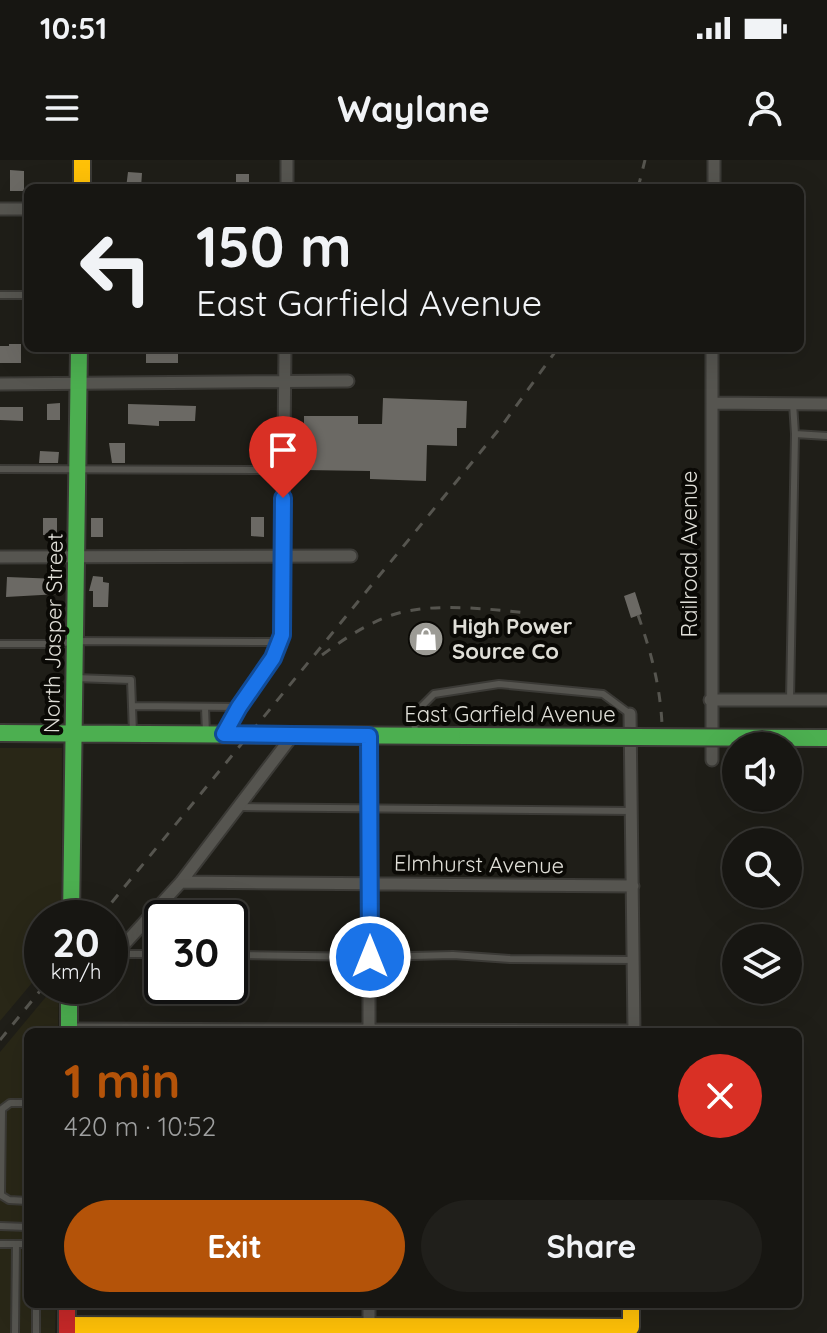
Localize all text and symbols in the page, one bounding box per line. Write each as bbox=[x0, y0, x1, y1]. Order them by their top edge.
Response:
text: 10:51 bbox=[40, 9, 107, 47]
icon: menu bbox=[40, 86, 84, 130]
text: Waylane bbox=[337, 86, 490, 131]
icon: person bbox=[743, 86, 787, 130]
text: 150 m bbox=[196, 211, 352, 281]
icon: left bbox=[64, 216, 168, 320]
text: East Garfield Avenue bbox=[196, 280, 542, 325]
pin bbox=[249, 416, 317, 498]
icon: arrive bbox=[261, 428, 305, 472]
street label: Railroad Avenue bbox=[675, 470, 703, 638]
street label: North Jasper Street bbox=[37, 533, 69, 733]
place label: High Power Source Co bbox=[452, 612, 573, 665]
shop icon: High Power Source Co bbox=[407, 620, 445, 658]
street label: East Garfield Avenue bbox=[404, 700, 616, 728]
map controls bbox=[722, 732, 802, 1004]
button: sound bbox=[722, 732, 802, 812]
button: search bbox=[722, 828, 802, 908]
street label: Elmhurst Avenue bbox=[394, 849, 564, 879]
speed limit sign: 30 bbox=[144, 900, 248, 1004]
position arrow bbox=[328, 915, 412, 999]
text: 20 bbox=[52, 917, 100, 967]
button: layers bbox=[722, 924, 802, 1004]
text: km/h bbox=[51, 959, 101, 984]
text: 1 min bbox=[64, 1050, 180, 1110]
button: close bbox=[678, 1054, 762, 1138]
text: 420 m · 10:52 bbox=[64, 1110, 216, 1143]
button: Exit bbox=[64, 1200, 405, 1292]
button: Share bbox=[421, 1200, 762, 1292]

